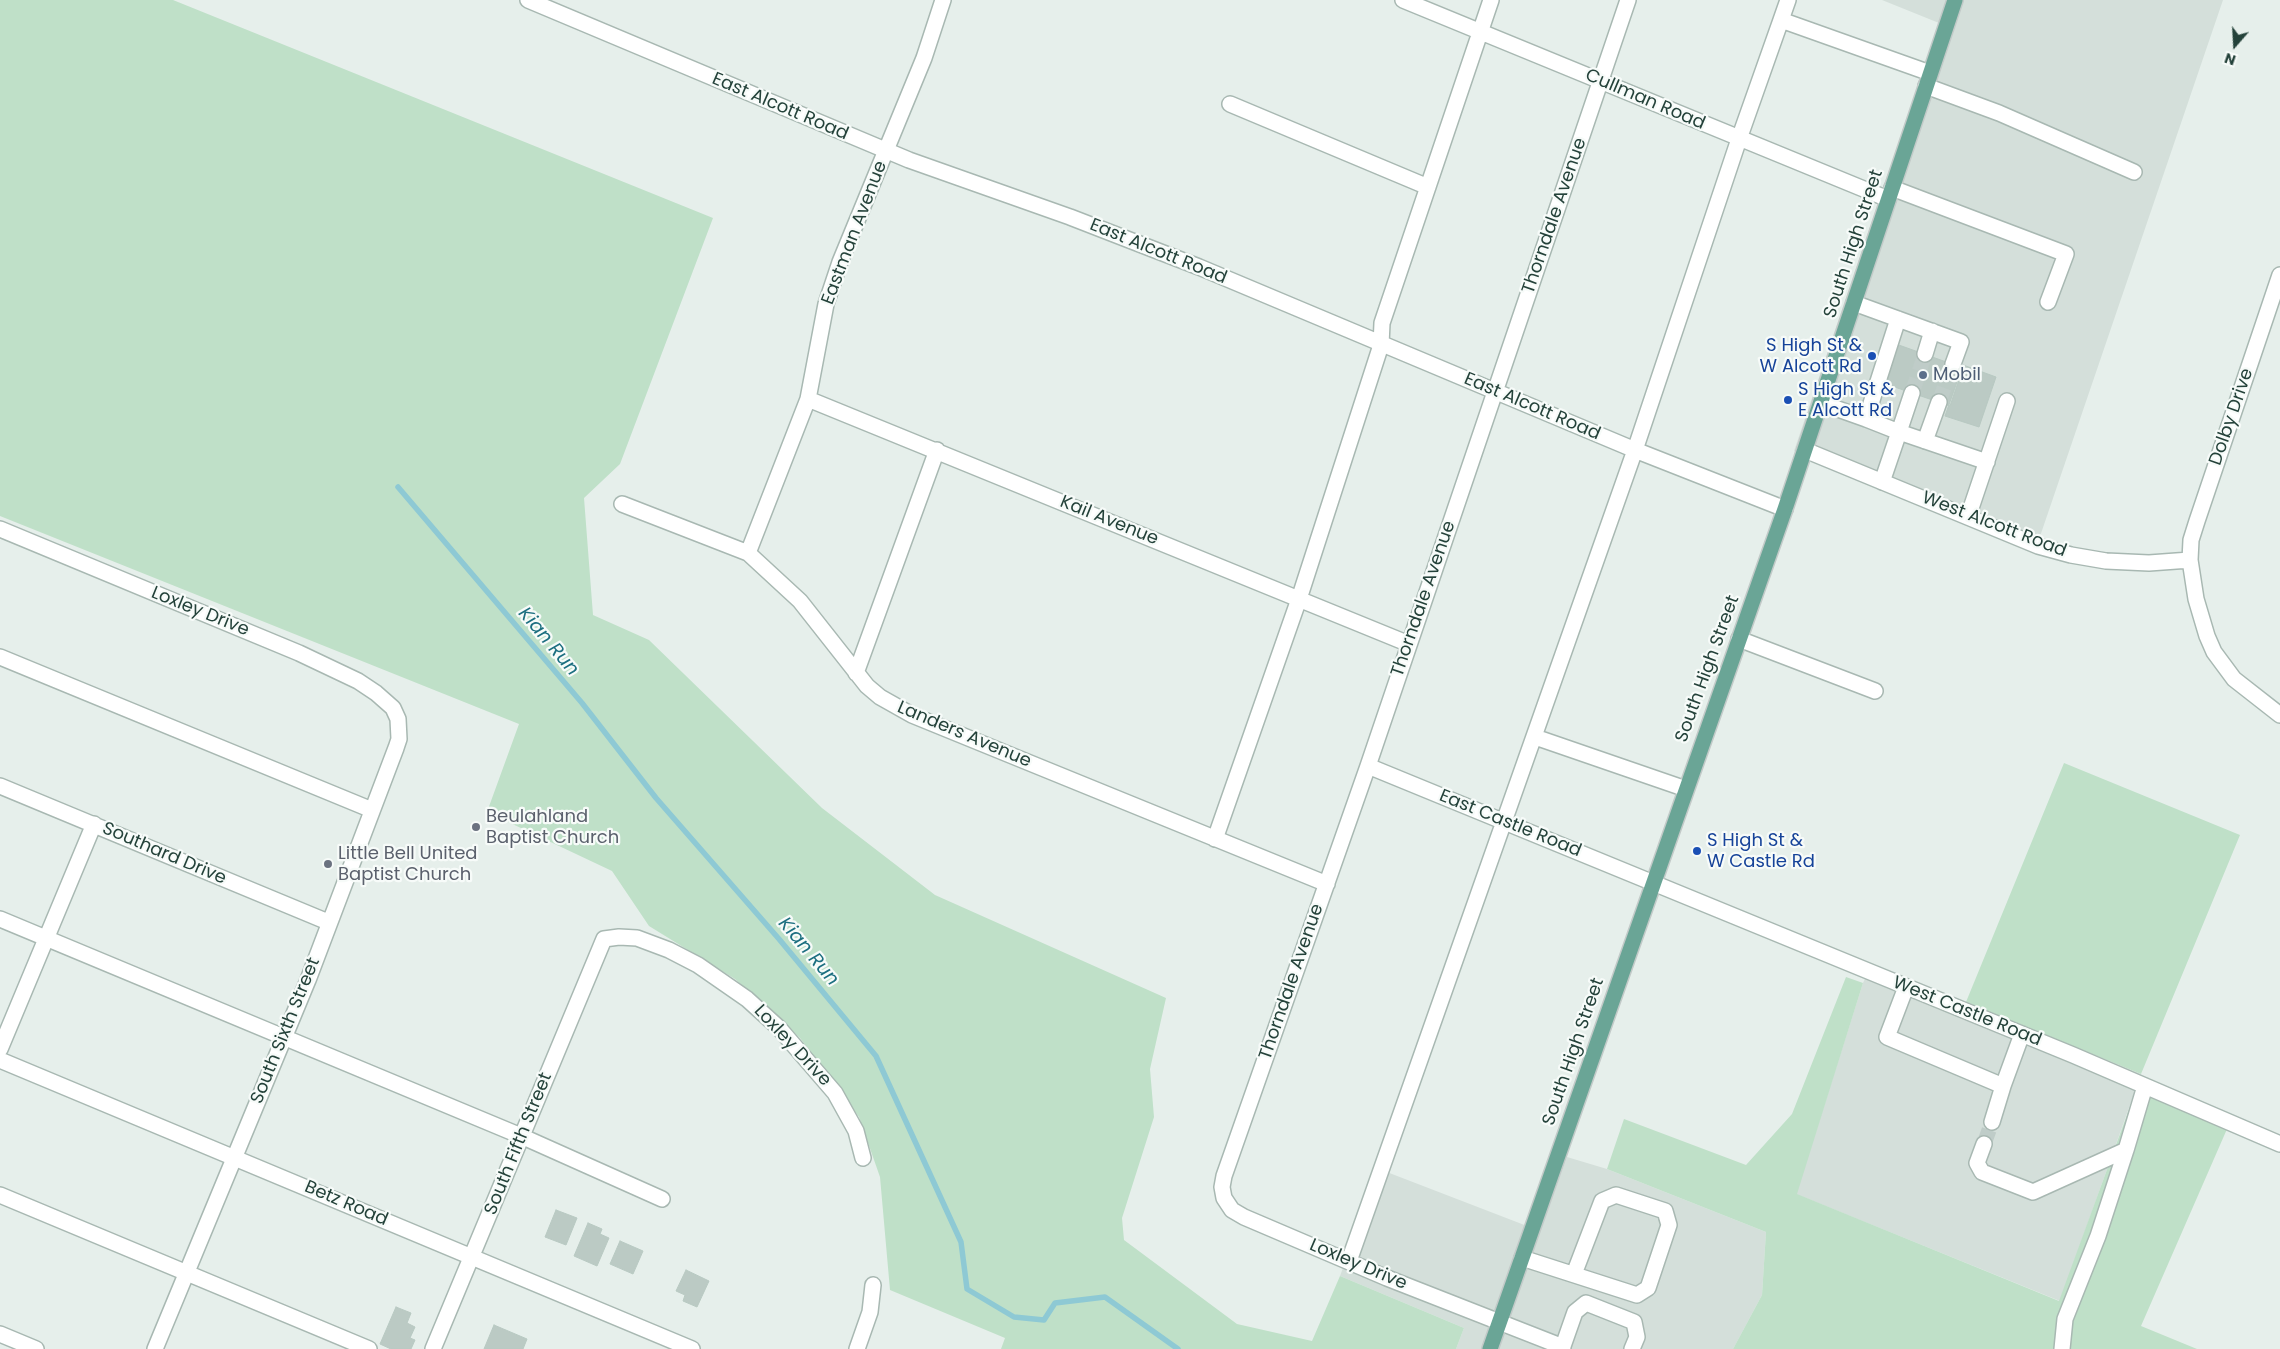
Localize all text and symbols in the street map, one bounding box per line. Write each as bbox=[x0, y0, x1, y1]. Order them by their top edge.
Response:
north arrow bbox=[2210, 20, 2260, 70]
text: N bbox=[2222, 48, 2238, 70]
street label: Cullman Road bbox=[1582, 65, 1708, 135]
street label: East Alcott Road bbox=[709, 69, 851, 145]
street label: Thorndale Avenue bbox=[1518, 135, 1592, 297]
street label: Eastman Avenue bbox=[818, 158, 892, 308]
street label: South High Street bbox=[1820, 167, 1888, 321]
street label: East Alcott Road bbox=[1086, 215, 1230, 289]
place label: S High St & W Alcott Rd bbox=[1760, 335, 1862, 378]
marker: S High St & W Alcott Rd bbox=[1866, 350, 1878, 362]
place label: Mobil bbox=[1933, 364, 1981, 386]
street label: Dolby Drive bbox=[2205, 366, 2259, 468]
street label: East Alcott Road bbox=[1461, 369, 1603, 445]
marker: Mobil bbox=[1917, 369, 1929, 381]
place label: S High St & E Alcott Rd bbox=[1798, 379, 1894, 422]
marker: S High St & E Alcott Rd bbox=[1782, 394, 1794, 406]
street label: West Alcott Road bbox=[1919, 487, 2069, 563]
street label: Kail Avenue bbox=[1057, 491, 1161, 551]
street label: Thorndale Avenue bbox=[1387, 518, 1461, 680]
street label: Loxley Drive bbox=[148, 583, 252, 641]
street label: South High Street bbox=[1671, 593, 1745, 745]
water label: Kian Run bbox=[513, 603, 583, 681]
street label: Landers Avenue bbox=[894, 697, 1034, 773]
street label: East Castle Road bbox=[1436, 786, 1584, 862]
place label: Beulahland Baptist Church bbox=[486, 806, 619, 849]
street label: Southard Drive bbox=[99, 818, 229, 890]
marker: Beulahland Baptist Church bbox=[470, 821, 482, 833]
place label: S High St & W Castle Rd bbox=[1707, 830, 1815, 872]
place label: Little Bell United Baptist Church bbox=[338, 843, 478, 886]
marker: S High St & W Castle Rd bbox=[1691, 845, 1703, 857]
marker: Little Bell United Baptist Church bbox=[322, 858, 334, 870]
street label: Thorndale Avenue bbox=[1255, 901, 1329, 1063]
water label: Kian Run bbox=[773, 913, 843, 991]
street label: South Sixth Street bbox=[247, 955, 325, 1107]
street label: West Castle Road bbox=[1889, 972, 2045, 1052]
street label: South High Street bbox=[1539, 975, 1609, 1129]
street label: Loxley Drive bbox=[749, 1001, 835, 1091]
street label: South Fifth Street bbox=[481, 1070, 557, 1218]
street label: Betz Road bbox=[301, 1177, 391, 1231]
street label: Loxley Drive bbox=[1306, 1235, 1410, 1295]

